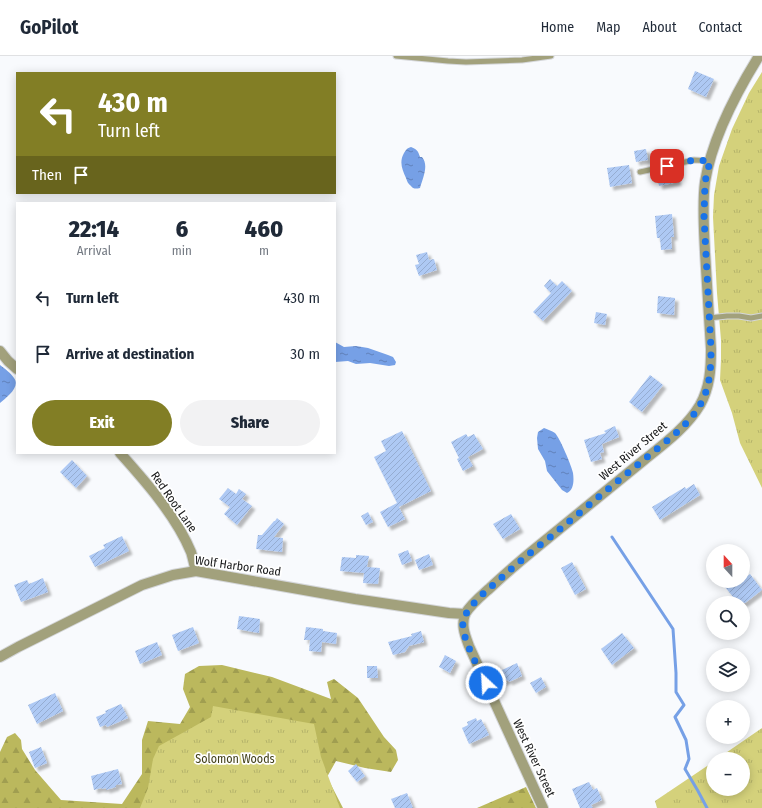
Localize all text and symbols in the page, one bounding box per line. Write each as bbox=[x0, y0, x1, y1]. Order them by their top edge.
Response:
text: GoPilot bbox=[20, 16, 79, 39]
text: Home bbox=[541, 19, 574, 36]
text: Map bbox=[596, 19, 620, 36]
text: About bbox=[642, 19, 677, 36]
text: Contact bbox=[699, 19, 742, 36]
text: 430 m bbox=[98, 86, 168, 119]
icon: left bbox=[32, 88, 84, 140]
text: Turn left bbox=[98, 120, 160, 142]
pin bbox=[650, 149, 684, 183]
icon: arrive bbox=[656, 155, 678, 177]
icon: arrive bbox=[70, 164, 92, 186]
text: Then bbox=[32, 166, 62, 184]
text: 22:14 bbox=[69, 215, 119, 243]
text: 6 bbox=[175, 215, 188, 243]
text: 460 bbox=[245, 215, 283, 243]
text: Arrival bbox=[77, 243, 111, 258]
text: min bbox=[172, 243, 192, 258]
text: m bbox=[259, 243, 269, 258]
icon: left bbox=[32, 287, 54, 309]
text: Turn left bbox=[66, 289, 119, 307]
text: 430 m bbox=[283, 289, 320, 307]
icon: arrive bbox=[32, 343, 54, 365]
text: Arrive at destination bbox=[66, 345, 194, 363]
text: 30 m bbox=[290, 345, 320, 363]
button: Exit bbox=[32, 400, 172, 446]
button: Share bbox=[180, 400, 320, 446]
street label: West River Street bbox=[596, 419, 670, 483]
street label: Red Root Lane bbox=[148, 469, 200, 535]
north arrow bbox=[706, 544, 750, 588]
map controls bbox=[706, 544, 750, 796]
street label: Wolf Harbor Road bbox=[194, 553, 282, 579]
button: search bbox=[706, 596, 750, 640]
button: layers bbox=[706, 648, 750, 692]
position arrow bbox=[465, 662, 507, 704]
button: + bbox=[706, 700, 750, 744]
street label: West River Street bbox=[510, 717, 558, 799]
park label: Solomon Woods bbox=[195, 752, 275, 766]
button: − bbox=[706, 752, 750, 796]

